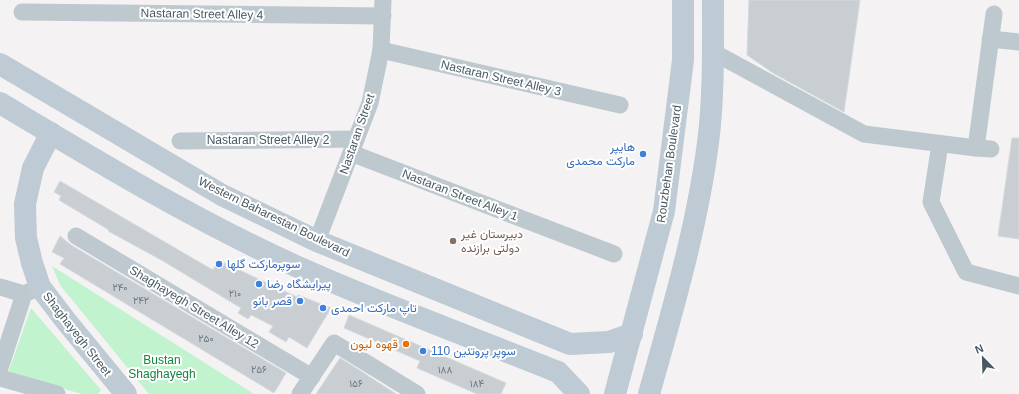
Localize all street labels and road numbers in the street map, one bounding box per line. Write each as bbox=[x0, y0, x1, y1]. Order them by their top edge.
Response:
street label: Nastaran Street Alley 4 bbox=[141, 6, 264, 22]
street label: Nastaran Street Alley 3 bbox=[440, 57, 563, 99]
street label: Nastaran Street bbox=[337, 91, 378, 176]
street label: Rouzbehan Boulevard bbox=[654, 104, 684, 224]
street label: Nastaran Street Alley 2 bbox=[207, 133, 330, 147]
street label: Nastaran Street Alley 1 bbox=[400, 166, 520, 224]
street label: Western Baharestan Boulevard bbox=[196, 174, 352, 260]
street label: Shaghayegh Street Alley 12 bbox=[127, 263, 261, 351]
street label: Shaghayegh Street bbox=[40, 289, 115, 379]

